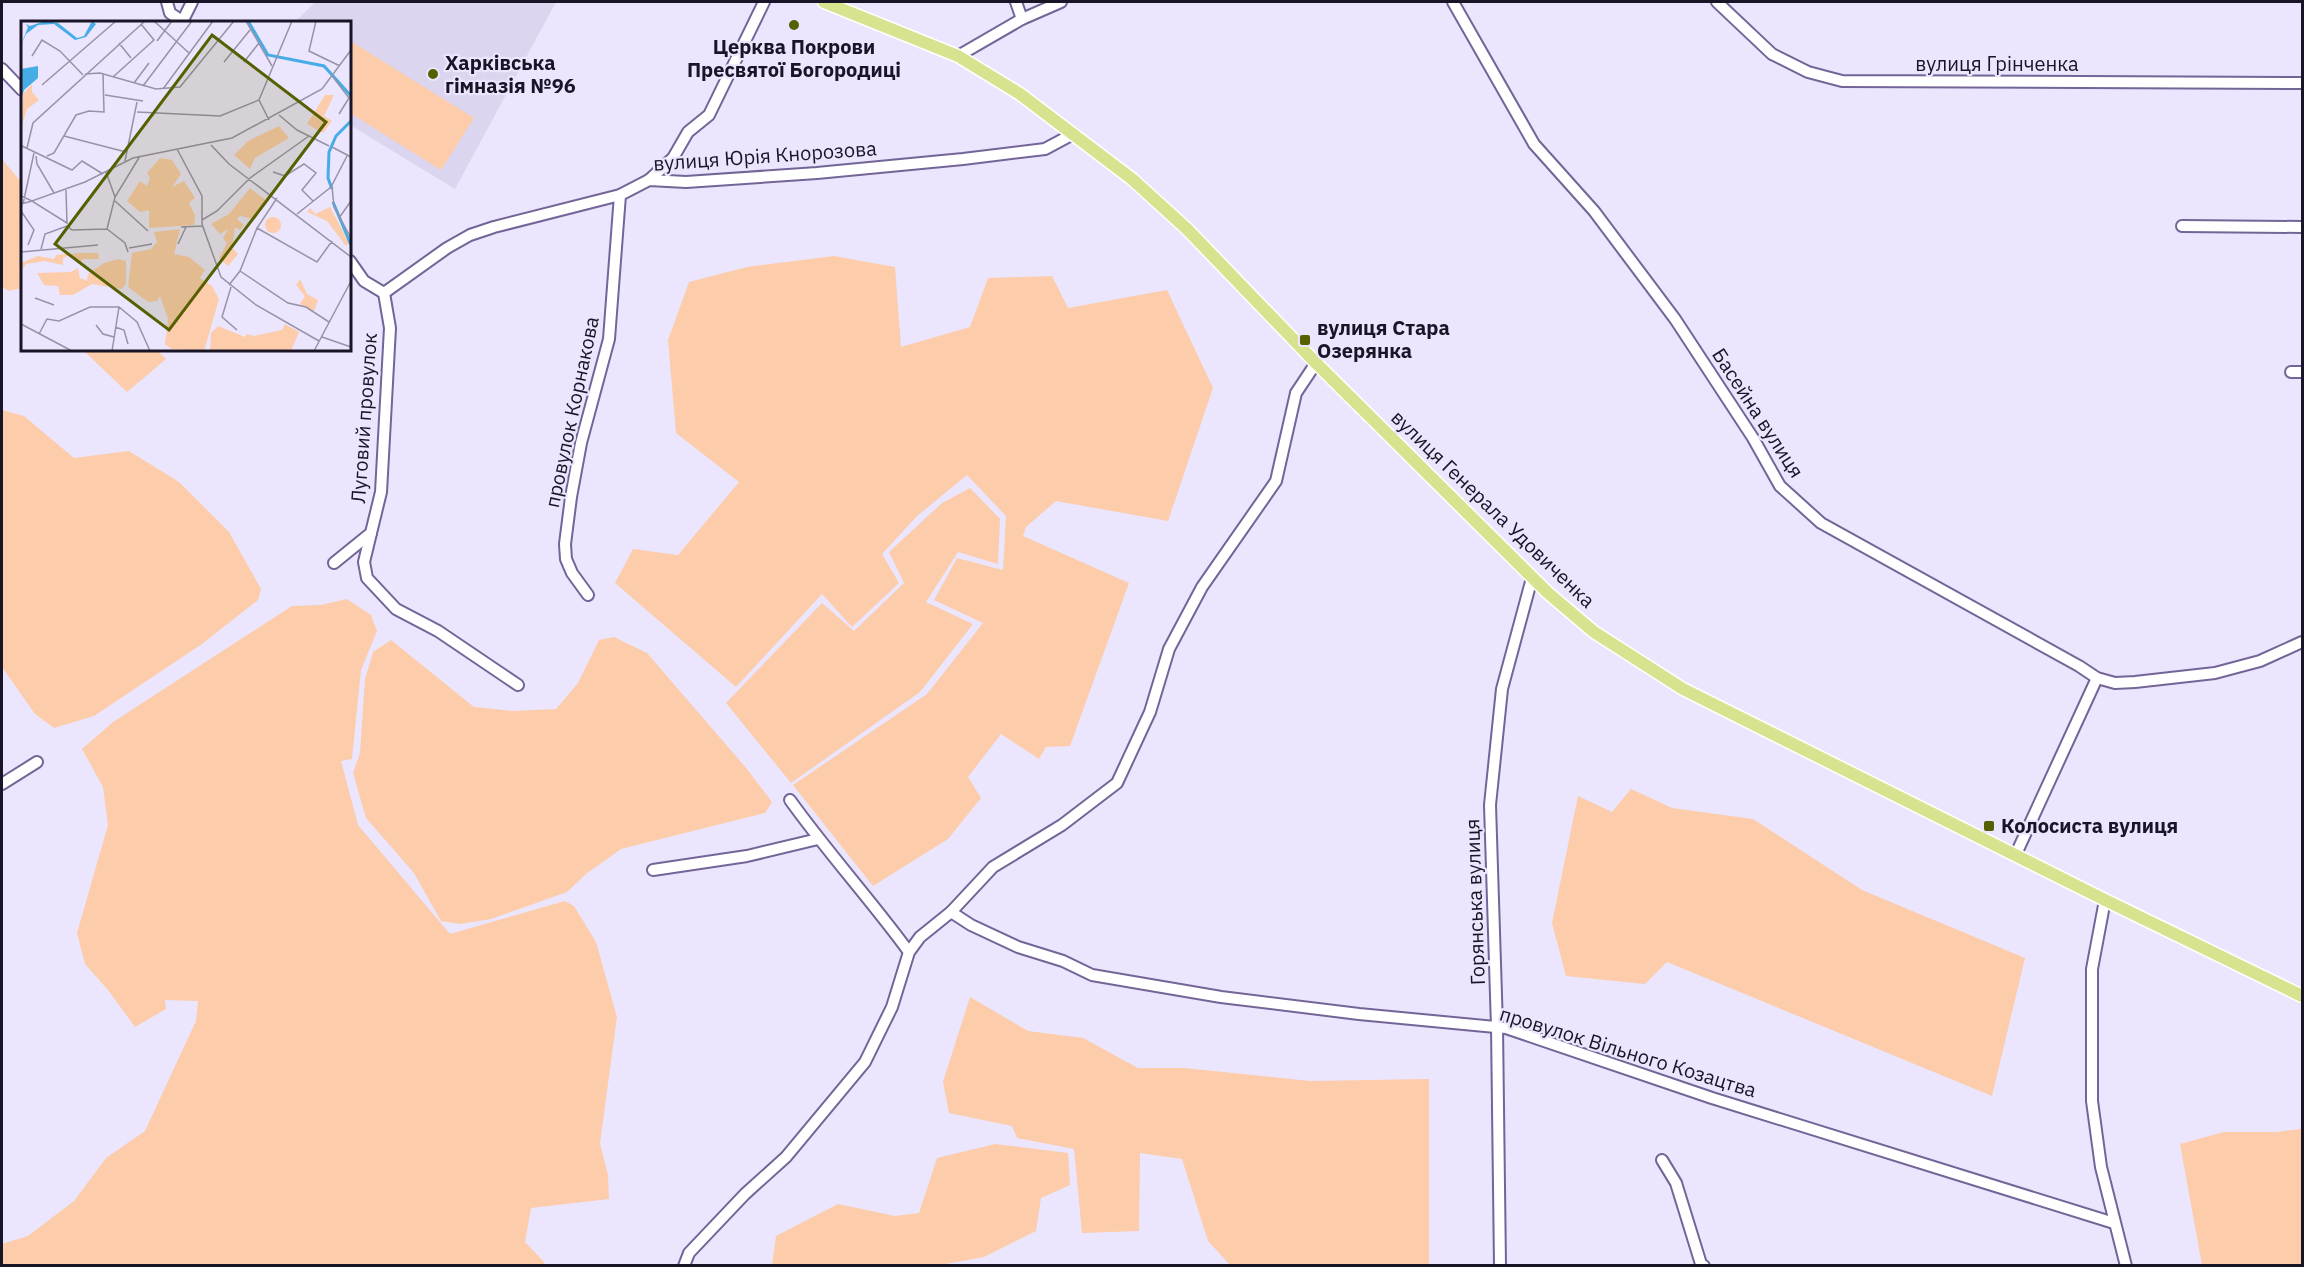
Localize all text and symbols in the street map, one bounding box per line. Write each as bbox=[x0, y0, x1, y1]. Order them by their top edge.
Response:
marker: Церква Покрови Пресвятої Богородиці bbox=[787, 18, 801, 32]
inset map bbox=[21, 21, 351, 351]
place label: Церква Покрови Пресвятої Богородиці bbox=[687, 33, 901, 83]
place label: Харківська гімназія №96 bbox=[445, 49, 576, 99]
street label: вулиця Грінченка bbox=[1915, 50, 2079, 77]
marker: Харківська гімназія №96 bbox=[426, 67, 440, 81]
street label: вулиця Юрія Кнорозова bbox=[652, 134, 878, 177]
street label: провулок Корнакова bbox=[538, 314, 605, 510]
place label: вулиця Стара Озерянка bbox=[1317, 314, 1450, 364]
street label: Луговий провулок bbox=[344, 332, 383, 504]
marker: вулиця Стара Озерянка bbox=[1298, 333, 1312, 347]
street label: Басейна вулиця bbox=[1706, 343, 1810, 483]
street label: вулиця Генерала Удовиченка bbox=[1386, 404, 1601, 614]
place label: Колосиста вулиця bbox=[2001, 812, 2178, 839]
street label: Горянська вулиця bbox=[1458, 818, 1491, 986]
marker: Колосиста вулиця bbox=[1982, 819, 1996, 833]
street label: провулок Вільного Козацтва bbox=[1496, 1000, 1760, 1104]

